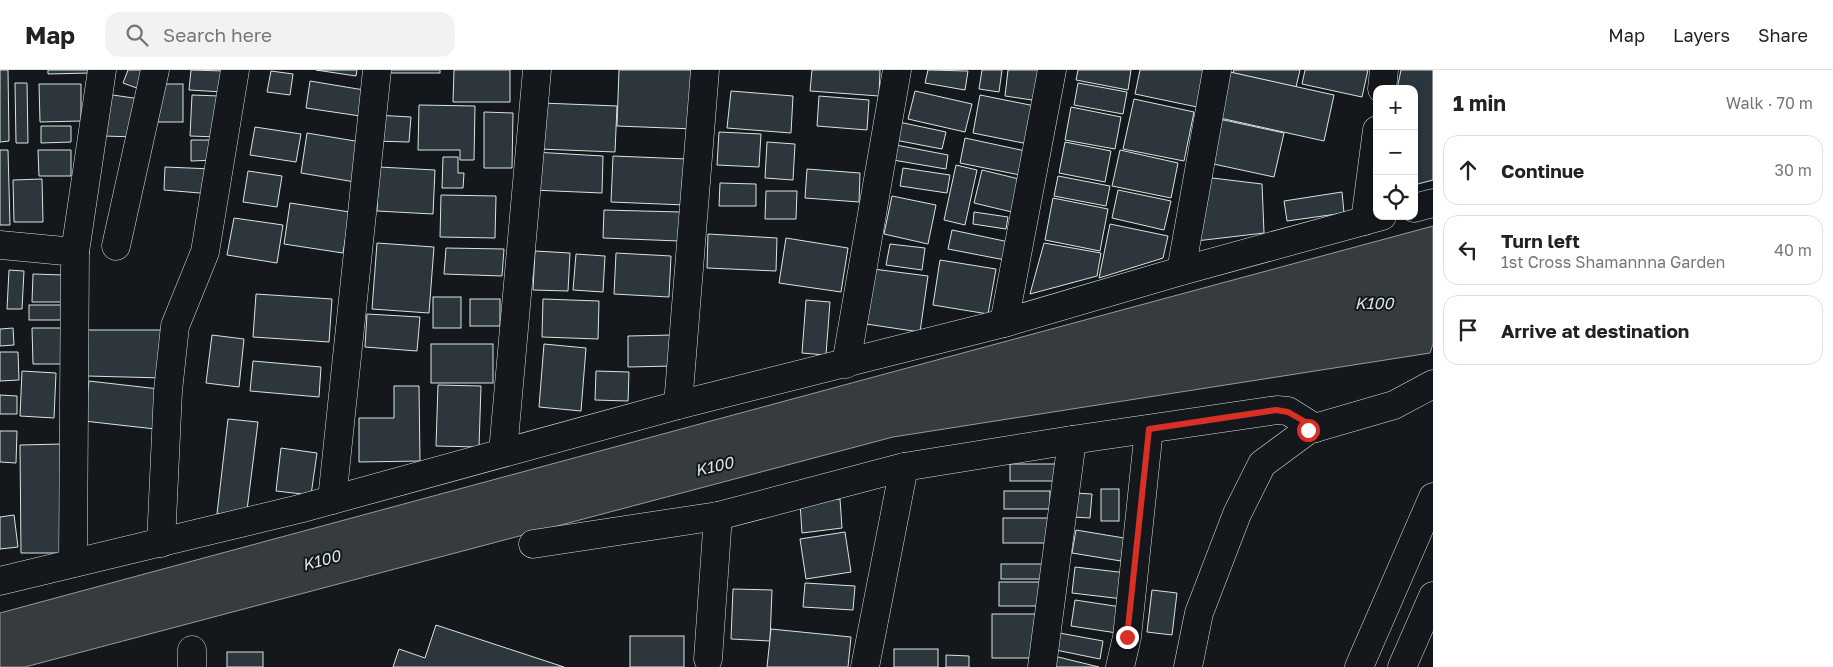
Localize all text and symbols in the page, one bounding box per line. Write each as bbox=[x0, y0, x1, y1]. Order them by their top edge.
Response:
search box bbox=[105, 12, 455, 57]
text: Map bbox=[25, 20, 75, 49]
icon: search bbox=[123, 21, 151, 49]
text: Search here bbox=[163, 23, 272, 46]
text: Map bbox=[1608, 24, 1645, 46]
text: Layers bbox=[1673, 24, 1730, 46]
text: Share bbox=[1758, 24, 1808, 46]
map controls bbox=[1373, 85, 1418, 220]
button: + bbox=[1373, 85, 1418, 130]
text: 1 min bbox=[1453, 90, 1506, 116]
text: Walk · 70 m bbox=[1726, 93, 1813, 113]
button: − bbox=[1373, 130, 1418, 175]
icon: ahead bbox=[1454, 156, 1482, 184]
text: Continue bbox=[1501, 159, 1584, 182]
text: 30 m bbox=[1775, 160, 1812, 180]
button: locate bbox=[1373, 175, 1418, 220]
text: Turn left bbox=[1501, 229, 1580, 252]
icon: left bbox=[1454, 236, 1482, 264]
text: 40 m bbox=[1774, 240, 1812, 260]
text: 1st Cross Shamannna Garden bbox=[1501, 252, 1725, 272]
water label: K100 bbox=[1355, 293, 1394, 313]
icon: arrive bbox=[1454, 316, 1482, 344]
text: Arrive at destination bbox=[1501, 319, 1689, 342]
route start bbox=[1297, 419, 1320, 442]
water label: K100 bbox=[693, 452, 736, 480]
water label: K100 bbox=[300, 545, 343, 575]
route end bbox=[1116, 626, 1139, 649]

